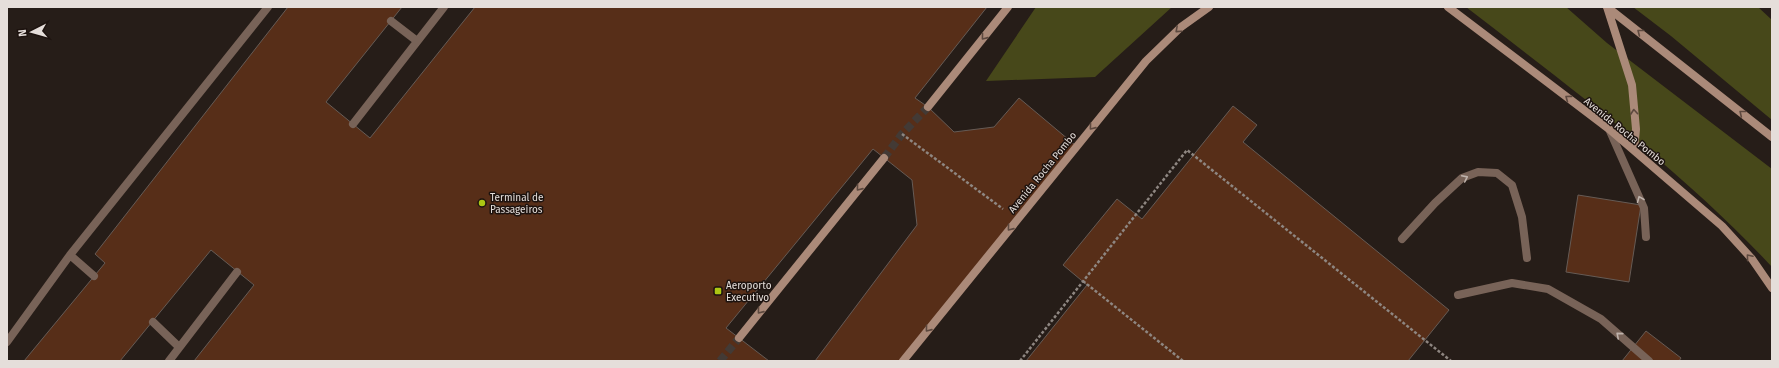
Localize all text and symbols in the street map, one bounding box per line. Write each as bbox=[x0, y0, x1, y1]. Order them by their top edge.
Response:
north arrow bbox=[12, 12, 52, 52]
one-way arrow bbox=[1175, 25, 1183, 33]
text: N bbox=[16, 29, 29, 37]
one-way arrow bbox=[1637, 30, 1644, 37]
one-way arrow bbox=[981, 33, 988, 40]
one-way arrow bbox=[1565, 95, 1572, 102]
street label: Avenida Rocha Pombo bbox=[1581, 95, 1668, 168]
one-way arrow bbox=[1630, 108, 1639, 115]
one-way arrow bbox=[1739, 111, 1746, 118]
one-way arrow bbox=[1089, 122, 1096, 130]
street label: Avenida Rocha Pombo bbox=[1006, 129, 1079, 216]
one-way arrow bbox=[1460, 175, 1468, 183]
one-way arrow bbox=[857, 184, 864, 191]
place label: Terminal de Passageiros bbox=[490, 192, 544, 216]
one-way arrow bbox=[1637, 195, 1645, 202]
marker: Terminal de Passageiros bbox=[477, 198, 487, 208]
one-way arrow bbox=[1008, 224, 1015, 231]
one-way arrow bbox=[1747, 254, 1754, 261]
place label: Aeroporto Executivo bbox=[726, 280, 772, 304]
marker: Aeroporto Executivo bbox=[713, 286, 723, 296]
one-way arrow bbox=[758, 307, 765, 314]
one-way arrow bbox=[926, 325, 933, 332]
one-way arrow bbox=[1617, 333, 1624, 340]

